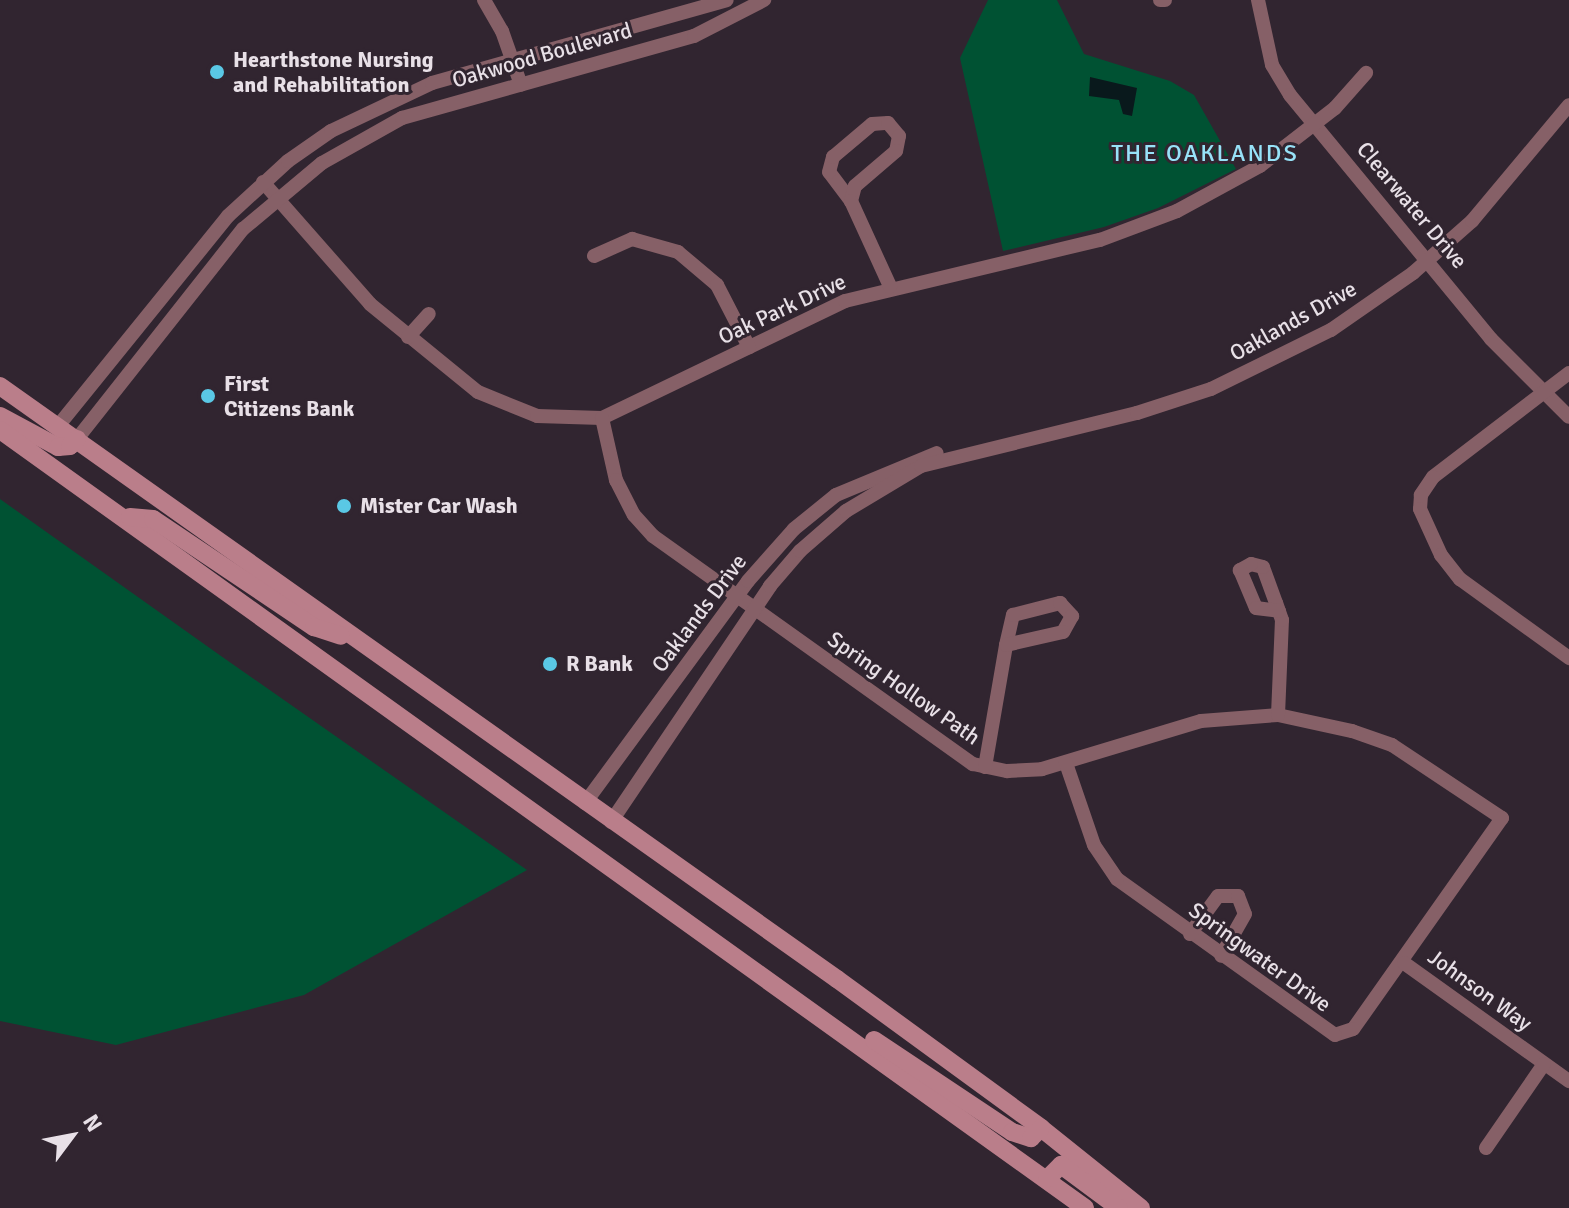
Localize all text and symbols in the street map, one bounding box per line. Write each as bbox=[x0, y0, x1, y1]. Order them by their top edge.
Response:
street label: Oakwood Boulevard bbox=[449, 17, 635, 93]
place label: Hearthstone Nursing and Rehabilitation bbox=[233, 46, 433, 98]
marker: Hearthstone Nursing and Rehabilitation bbox=[208, 63, 226, 81]
street label: Clearwater Drive bbox=[1351, 136, 1473, 274]
district label: THE OAKLANDS bbox=[1111, 140, 1299, 168]
street label: Oak Park Drive bbox=[714, 268, 850, 350]
street label: Oaklands Drive bbox=[1225, 275, 1361, 367]
place label: First Citizens Bank bbox=[224, 370, 354, 422]
marker: First Citizens Bank bbox=[199, 387, 217, 405]
place label: Mister Car Wash bbox=[360, 493, 518, 519]
marker: Mister Car Wash bbox=[335, 497, 353, 515]
street label: Oaklands Drive bbox=[646, 549, 752, 677]
street label: Spring Hollow Path bbox=[823, 626, 985, 750]
place label: R Bank bbox=[566, 651, 633, 677]
marker: R Bank bbox=[541, 655, 559, 673]
street label: Springwater Drive bbox=[1184, 897, 1336, 1017]
street label: Johnson Way bbox=[1423, 943, 1537, 1037]
north arrow bbox=[32, 1096, 112, 1176]
text: N bbox=[77, 1109, 108, 1137]

